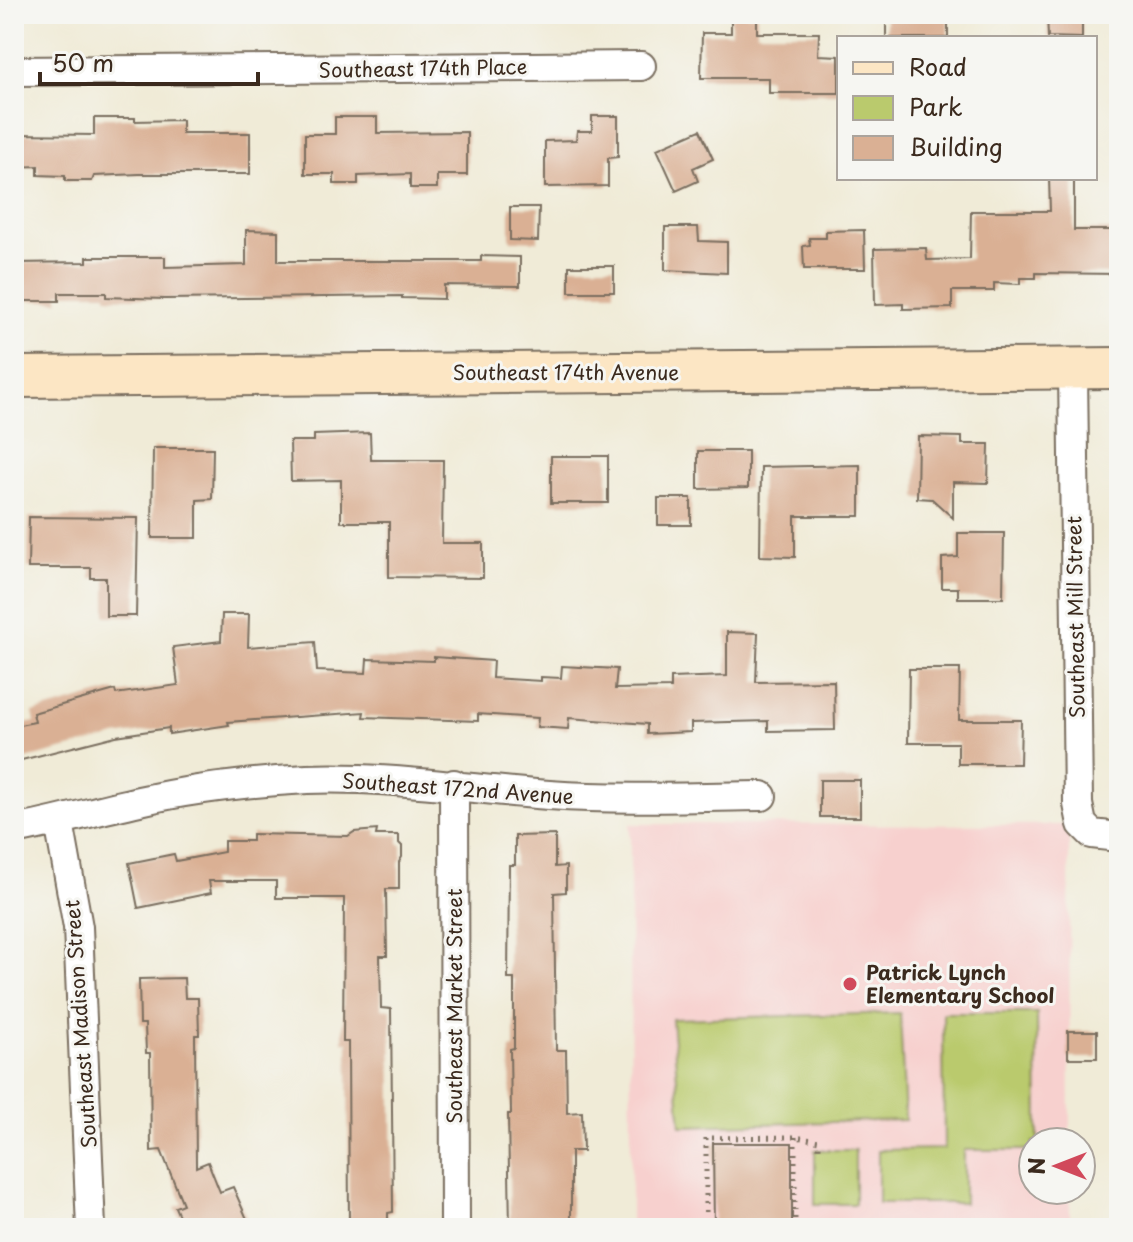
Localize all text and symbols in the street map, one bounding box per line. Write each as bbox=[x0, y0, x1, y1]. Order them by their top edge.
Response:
scale bar bbox=[40, 36, 258, 86]
legend bbox=[837, 36, 1097, 180]
text: 50 m bbox=[52, 44, 114, 80]
text: Road bbox=[909, 48, 967, 84]
street label: Southeast 174th Place bbox=[318, 51, 528, 85]
text: Park bbox=[909, 88, 963, 124]
text: Building bbox=[909, 128, 1003, 164]
street label: Southeast 174th Avenue bbox=[453, 357, 679, 387]
street label: Southeast Mill Street bbox=[1058, 516, 1092, 718]
street label: Southeast 172nd Avenue bbox=[341, 765, 575, 811]
street label: Southeast Market Street bbox=[439, 888, 469, 1124]
street label: Southeast Madison Street bbox=[56, 899, 104, 1149]
place label: Patrick Lynch Elementary School bbox=[866, 957, 1054, 1010]
marker: Patrick Lynch Elementary School bbox=[841, 975, 859, 993]
north arrow bbox=[1017, 1126, 1097, 1206]
text: N bbox=[1019, 1157, 1052, 1175]

